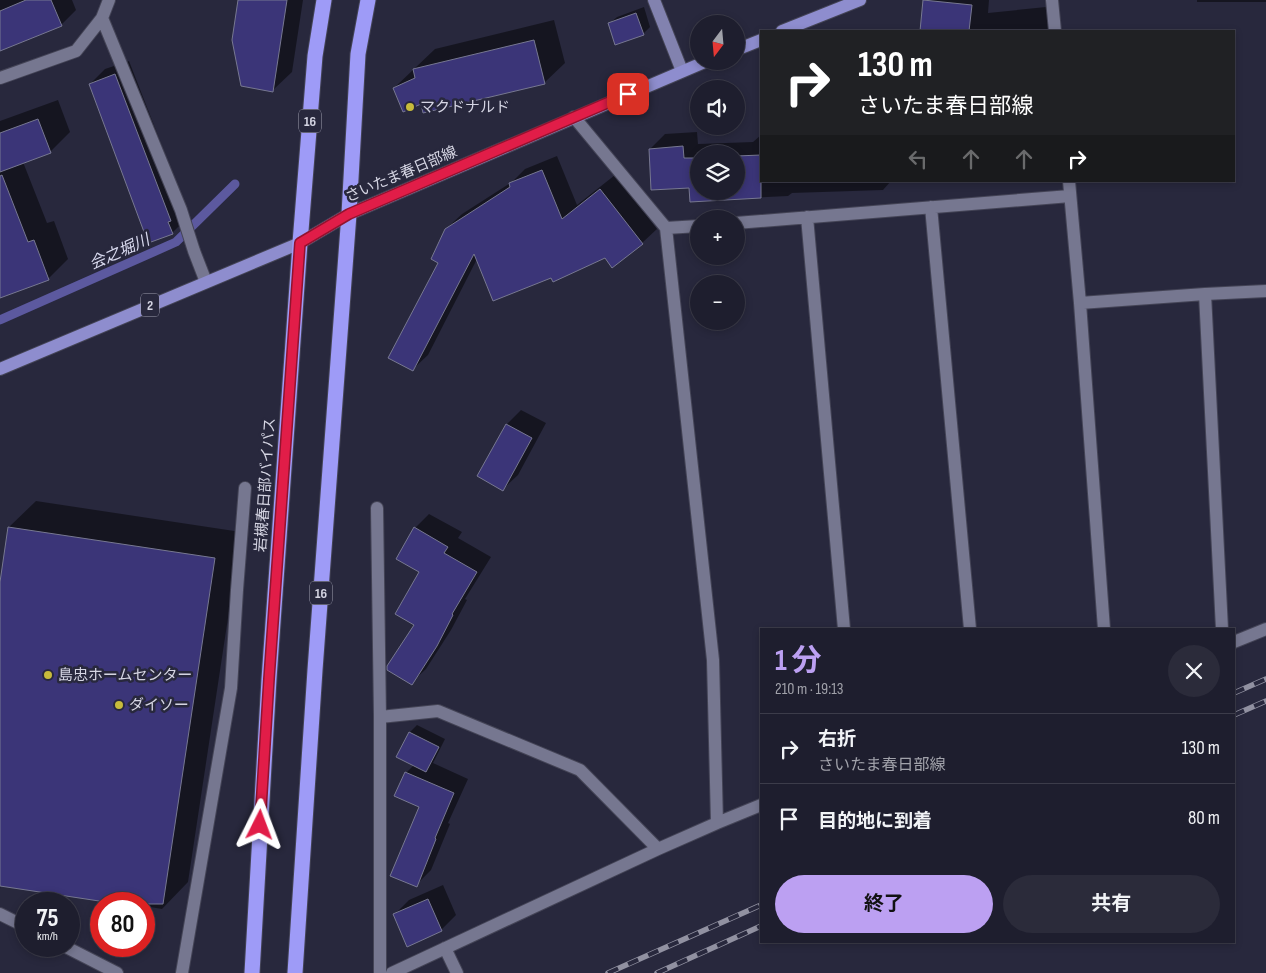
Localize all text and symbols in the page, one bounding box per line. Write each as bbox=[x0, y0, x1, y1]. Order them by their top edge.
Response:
north arrow bbox=[690, 15, 745, 70]
map controls bbox=[690, 15, 745, 330]
text: 130 m bbox=[858, 44, 933, 87]
icon: right bbox=[775, 50, 840, 115]
pin bbox=[607, 73, 649, 115]
icon: arrive bbox=[614, 80, 642, 108]
button: sound bbox=[690, 80, 745, 135]
text: さいたま春日部線 bbox=[858, 93, 1033, 120]
place label: マクドナルド bbox=[420, 98, 510, 117]
marker: マクドナルド bbox=[404, 101, 416, 113]
road number: 16 bbox=[299, 110, 321, 132]
street label: さいたま春日部線 bbox=[342, 142, 460, 207]
button: layers bbox=[690, 145, 745, 200]
icon: left bbox=[904, 145, 932, 173]
icon: ahead bbox=[957, 145, 985, 173]
icon: ahead bbox=[1010, 145, 1038, 173]
icon: right bbox=[1063, 145, 1091, 173]
button: + bbox=[690, 210, 745, 265]
water label: 会之堀川 bbox=[87, 230, 155, 274]
button: − bbox=[690, 275, 745, 330]
road number: 2 bbox=[141, 294, 159, 316]
street label: 岩槻春日部バイパス bbox=[251, 417, 280, 553]
road number: 16 bbox=[310, 582, 332, 604]
text: 1 分 bbox=[775, 643, 821, 679]
button: close bbox=[1168, 645, 1220, 697]
place label: 島忠ホームセンター bbox=[58, 666, 193, 685]
marker: 島忠ホームセンター bbox=[42, 669, 54, 681]
text: 210 m · 19:13 bbox=[775, 680, 843, 699]
place label: ダイソー bbox=[129, 696, 189, 715]
marker: ダイソー bbox=[113, 699, 125, 711]
text: 右折 bbox=[818, 728, 856, 751]
icon: right bbox=[775, 735, 803, 763]
text: 130 m bbox=[1182, 737, 1220, 760]
text: さいたま春日部線 bbox=[818, 756, 946, 775]
position arrow bbox=[233, 798, 285, 850]
icon: arrive bbox=[775, 805, 803, 833]
text: 80 m bbox=[1188, 807, 1220, 830]
text: 目的地に到着 bbox=[818, 810, 932, 833]
button: 終了 bbox=[775, 875, 993, 933]
button: 共有 bbox=[1003, 875, 1220, 933]
speed limit sign: 80 bbox=[90, 892, 155, 957]
text: 75 bbox=[37, 903, 58, 934]
text: km/h bbox=[37, 929, 58, 944]

